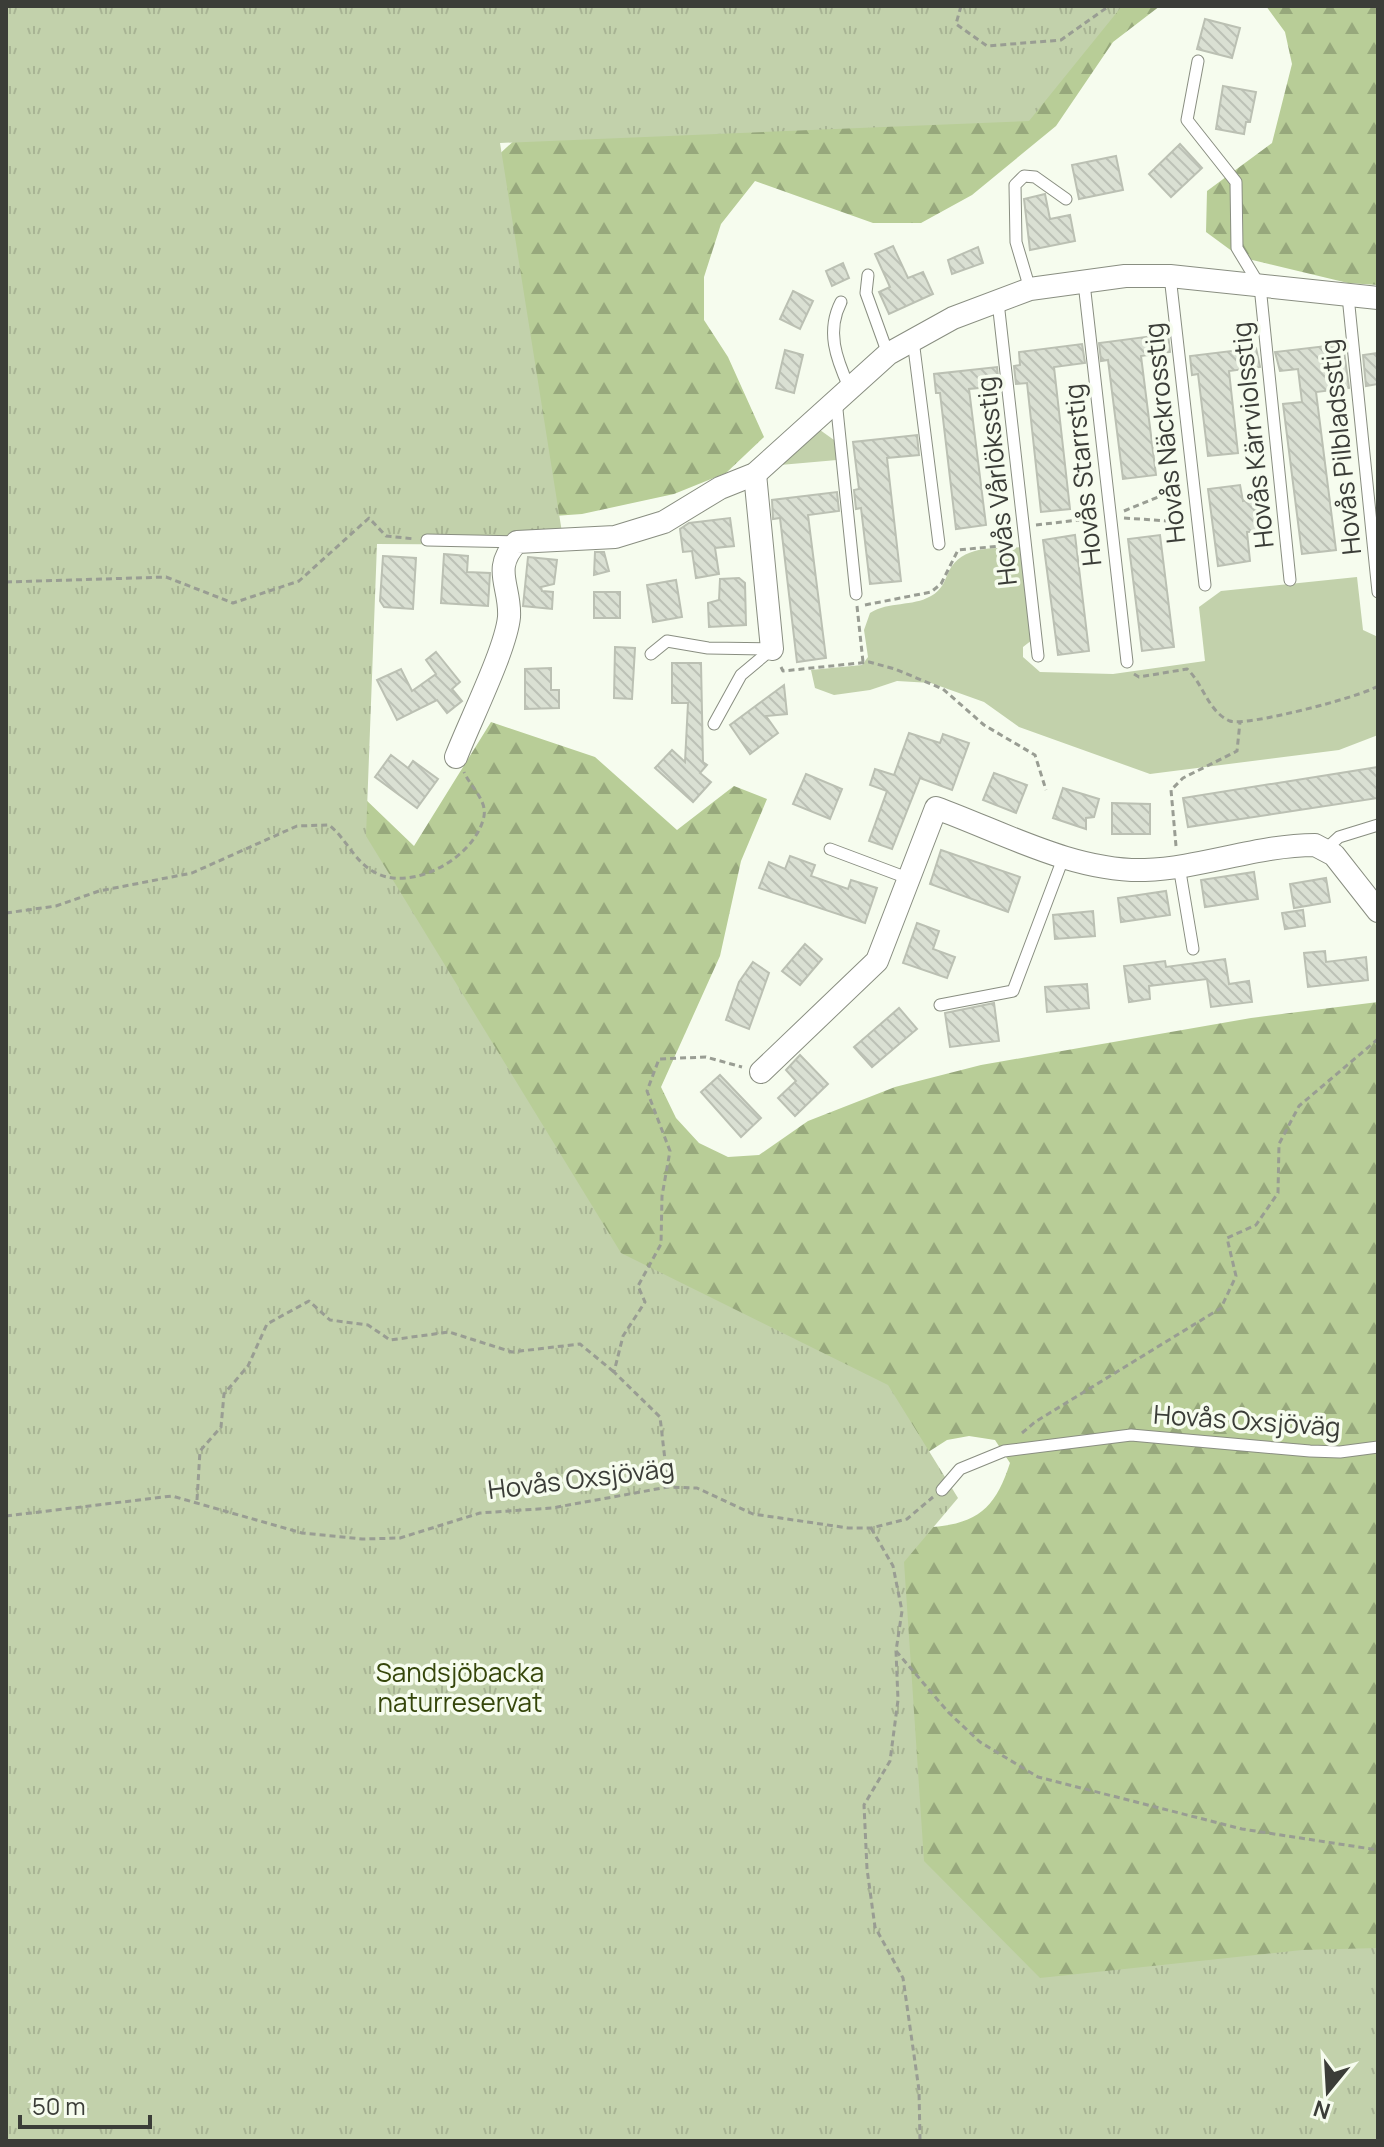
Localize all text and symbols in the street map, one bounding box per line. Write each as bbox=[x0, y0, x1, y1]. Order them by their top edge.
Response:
street label: Hovås Kärrviolsstig bbox=[1222, 320, 1282, 550]
street label: Hovås Näckrosstig bbox=[1135, 321, 1193, 545]
street label: Hovås Pilbladsstig bbox=[1311, 337, 1369, 557]
street label: Hovås Vårlöksstig bbox=[967, 375, 1025, 587]
street label: Hovås Starrstig bbox=[1055, 382, 1109, 568]
street label: Hovås Oxsjöväg bbox=[1152, 1396, 1342, 1445]
street label: Hovås Oxsjöväg bbox=[486, 1449, 676, 1507]
park label: Sandsjöbacka naturreservat bbox=[376, 1654, 544, 1720]
north arrow bbox=[1288, 2051, 1368, 2131]
scale bar bbox=[20, 2079, 150, 2129]
text: 50 m bbox=[32, 2089, 86, 2122]
text: N bbox=[1310, 2093, 1334, 2127]

